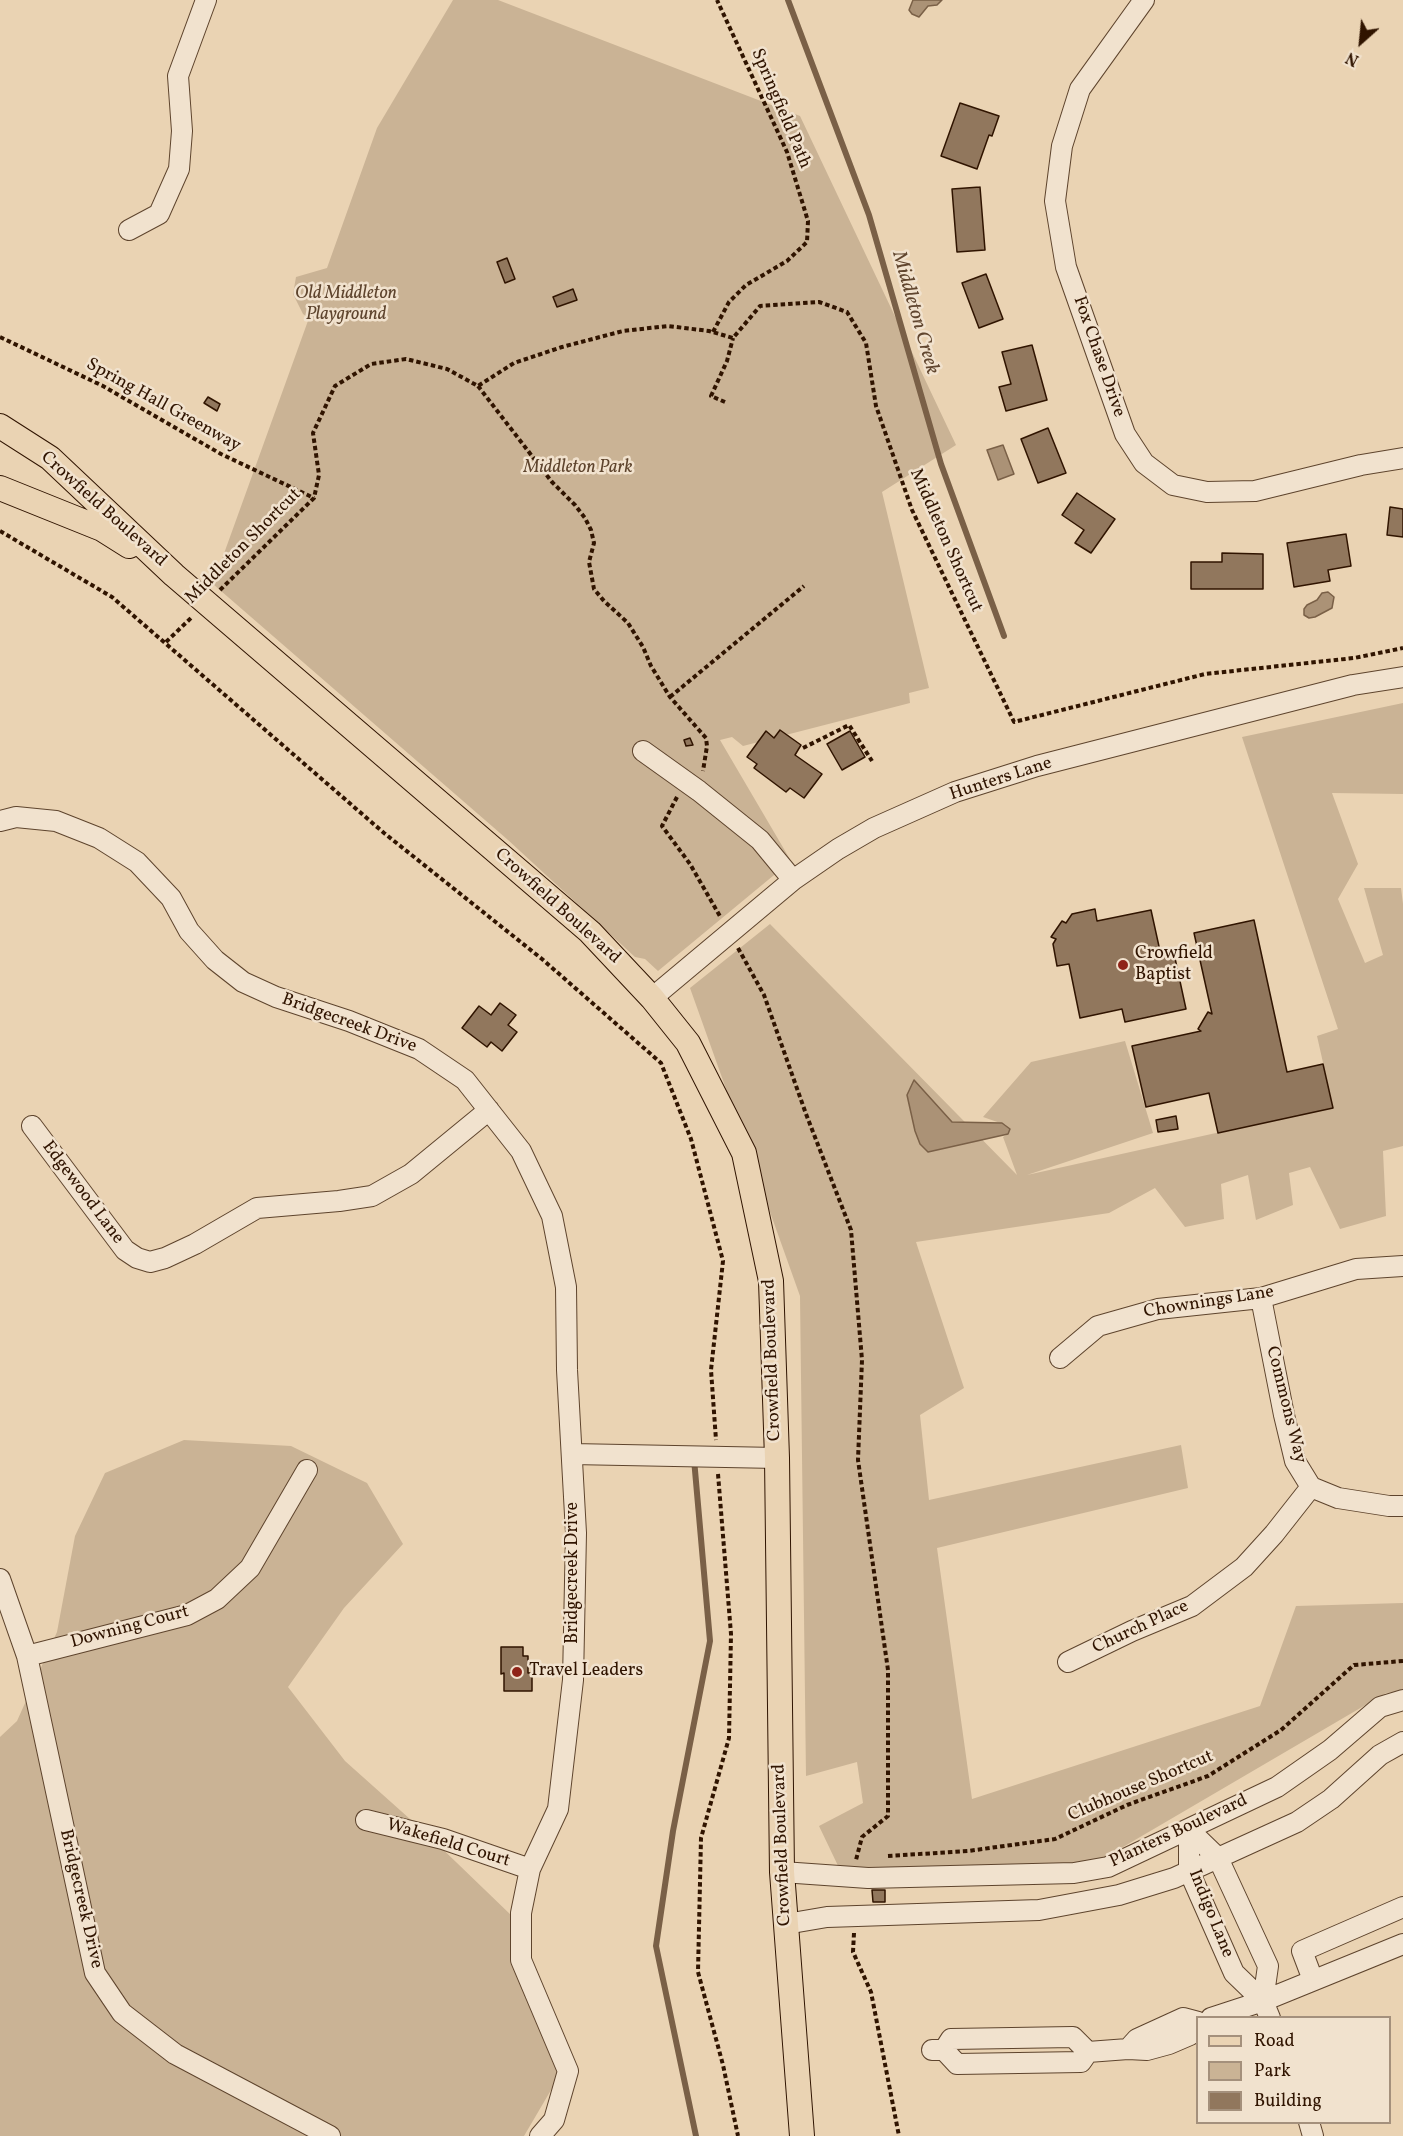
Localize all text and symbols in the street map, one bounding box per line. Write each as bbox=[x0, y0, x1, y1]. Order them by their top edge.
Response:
north arrow bbox=[1331, 12, 1391, 72]
street label: Springfield Path bbox=[745, 46, 815, 172]
text: N bbox=[1343, 46, 1363, 70]
water label: Middleton Creek bbox=[885, 249, 943, 377]
park label: Old Middleton Playground bbox=[295, 284, 397, 326]
street label: Fox Chase Drive bbox=[1067, 294, 1129, 420]
street label: Spring Hall Greenway bbox=[82, 354, 244, 458]
street label: Crowfield Boulevard bbox=[35, 448, 171, 572]
park label: Middleton Park bbox=[523, 458, 633, 480]
street label: Middleton Shortcut bbox=[904, 466, 986, 616]
street label: Middleton Shortcut bbox=[182, 485, 306, 609]
street label: Hunters Lane bbox=[947, 753, 1055, 807]
street label: Crowfield Boulevard bbox=[489, 845, 625, 969]
place label: Crowfield Baptist bbox=[1135, 944, 1213, 986]
marker: Crowfield Baptist bbox=[1116, 958, 1130, 972]
street label: Bridgecreek Drive bbox=[279, 990, 419, 1058]
street label: Edgewood Lane bbox=[36, 1137, 128, 1249]
street label: Crowfield Boulevard bbox=[759, 1278, 787, 1442]
street label: Chownings Lane bbox=[1142, 1282, 1276, 1324]
street label: Commons Way bbox=[1260, 1344, 1310, 1466]
street label: Bridgecreek Drive bbox=[563, 1502, 585, 1644]
street label: Church Place bbox=[1090, 1596, 1192, 1660]
street label: Downing Court bbox=[69, 1602, 191, 1654]
place label: Travel Leaders bbox=[529, 1661, 643, 1683]
marker: Travel Leaders bbox=[510, 1665, 524, 1679]
street label: Clubhouse Shortcut bbox=[1065, 1747, 1217, 1827]
street label: Crowfield Boulevard bbox=[769, 1763, 797, 1927]
street label: Planters Boulevard bbox=[1107, 1791, 1251, 1873]
street label: Wakefield Court bbox=[384, 1815, 512, 1873]
street label: Bridgecreek Drive bbox=[53, 1827, 107, 1971]
street label: Indigo Lane bbox=[1182, 1867, 1238, 1961]
legend bbox=[1196, 2016, 1391, 2124]
text: Road bbox=[1254, 2029, 1295, 2054]
text: Park bbox=[1254, 2059, 1291, 2084]
text: Building bbox=[1254, 2089, 1322, 2114]

